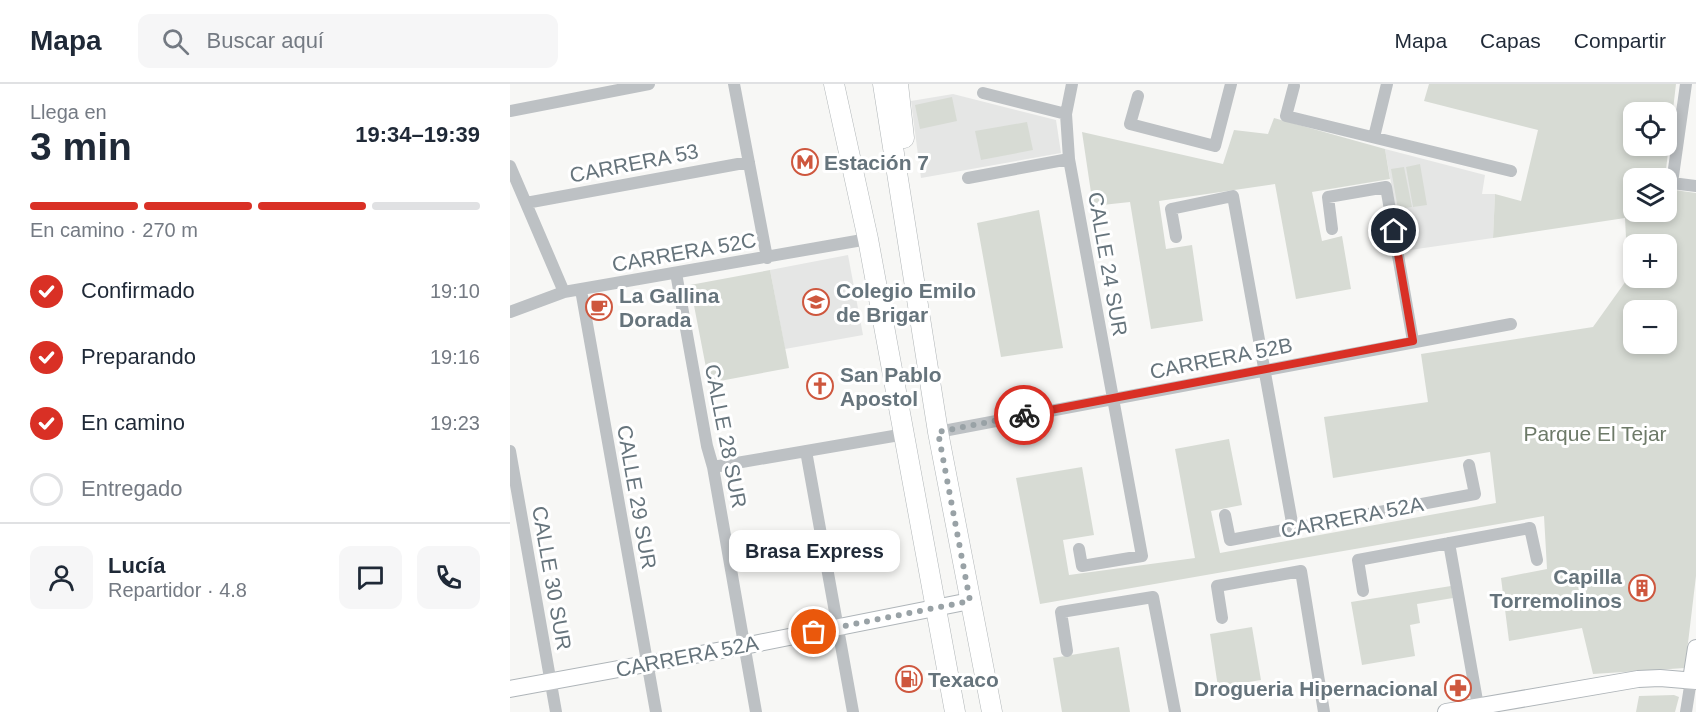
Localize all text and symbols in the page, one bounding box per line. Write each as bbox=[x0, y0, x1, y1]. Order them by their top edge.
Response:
search box bbox=[138, 14, 558, 68]
text: Mapa bbox=[30, 25, 102, 56]
icon: search bbox=[159, 25, 192, 58]
text: Buscar aquí bbox=[207, 28, 324, 53]
text: Mapa bbox=[1395, 29, 1447, 52]
text: Capas bbox=[1480, 29, 1541, 52]
text: Compartir bbox=[1574, 29, 1666, 52]
text: Llega en bbox=[30, 101, 107, 123]
map controls bbox=[1623, 102, 1677, 354]
button: locate bbox=[1623, 102, 1677, 156]
text: 19:34–19:39 bbox=[355, 122, 480, 147]
text: 3 min bbox=[30, 125, 132, 168]
street label: CARRERA 53 bbox=[568, 139, 700, 187]
metro station icon: Estación 7 bbox=[790, 147, 820, 177]
place label: Estación 7 bbox=[824, 151, 929, 174]
button: layers bbox=[1623, 168, 1677, 222]
street label: CALLE 24 SUR bbox=[1084, 190, 1132, 338]
pin bbox=[1368, 205, 1419, 256]
icon: home bbox=[1377, 214, 1410, 247]
text: En camino · 270 m bbox=[30, 219, 198, 241]
street label: CARRERA 52C bbox=[610, 228, 758, 276]
button: + bbox=[1623, 234, 1677, 288]
icon: check bbox=[30, 275, 63, 308]
text: Confirmado bbox=[81, 278, 195, 303]
place label: Colegio Emilo de Brigar bbox=[836, 279, 976, 326]
text: 19:10 bbox=[430, 280, 480, 302]
place label: La Gallina Dorada bbox=[619, 284, 720, 331]
school or university icon: Colegio Emilo de Brigar bbox=[801, 287, 831, 317]
cafe icon: La Gallina Dorada bbox=[584, 292, 614, 322]
button: − bbox=[1623, 300, 1677, 354]
street label: CARRERA 52B bbox=[1148, 333, 1294, 383]
icon: check bbox=[30, 341, 63, 374]
text: Preparando bbox=[81, 344, 196, 369]
text: 19:16 bbox=[430, 346, 480, 368]
street label: CALLE 28 SUR bbox=[701, 362, 751, 510]
place label: San Pablo Apostol bbox=[840, 363, 942, 410]
church icon: San Pablo Apostol bbox=[805, 371, 835, 401]
courier bbox=[994, 385, 1054, 445]
icon: bike bbox=[1008, 399, 1041, 432]
icon: check bbox=[30, 407, 63, 440]
text: En camino bbox=[81, 410, 185, 435]
text: 19:23 bbox=[430, 412, 480, 434]
park label: Parque El Tejar bbox=[1523, 422, 1667, 445]
street label: CALLE 29 SUR bbox=[613, 423, 661, 571]
text: Entregado bbox=[81, 476, 183, 501]
street label: CARRERA 52A bbox=[1279, 492, 1425, 542]
street label: CALLE 30 SUR bbox=[528, 504, 576, 652]
callout: Brasa Express bbox=[728, 530, 899, 572]
text: Brasa Express bbox=[745, 540, 884, 562]
button: person bbox=[30, 546, 93, 609]
button: chat bbox=[339, 546, 402, 609]
button: phone bbox=[417, 546, 480, 609]
text: Lucía bbox=[108, 553, 165, 578]
place label: Capilla Torremolinos bbox=[1489, 565, 1622, 612]
building icon: Capilla Torremolinos bbox=[1627, 573, 1657, 603]
text: Repartidor · 4.8 bbox=[108, 579, 247, 601]
pin bbox=[788, 606, 839, 657]
icon: bag bbox=[797, 615, 830, 648]
street label: CARRERA 52A bbox=[614, 631, 760, 681]
fuel station icon: Texaco bbox=[894, 664, 924, 694]
place label: Texaco bbox=[928, 668, 999, 691]
pharmacy icon: Drogueria Hipernacional bbox=[1443, 673, 1473, 703]
place label: Drogueria Hipernacional bbox=[1194, 677, 1438, 700]

